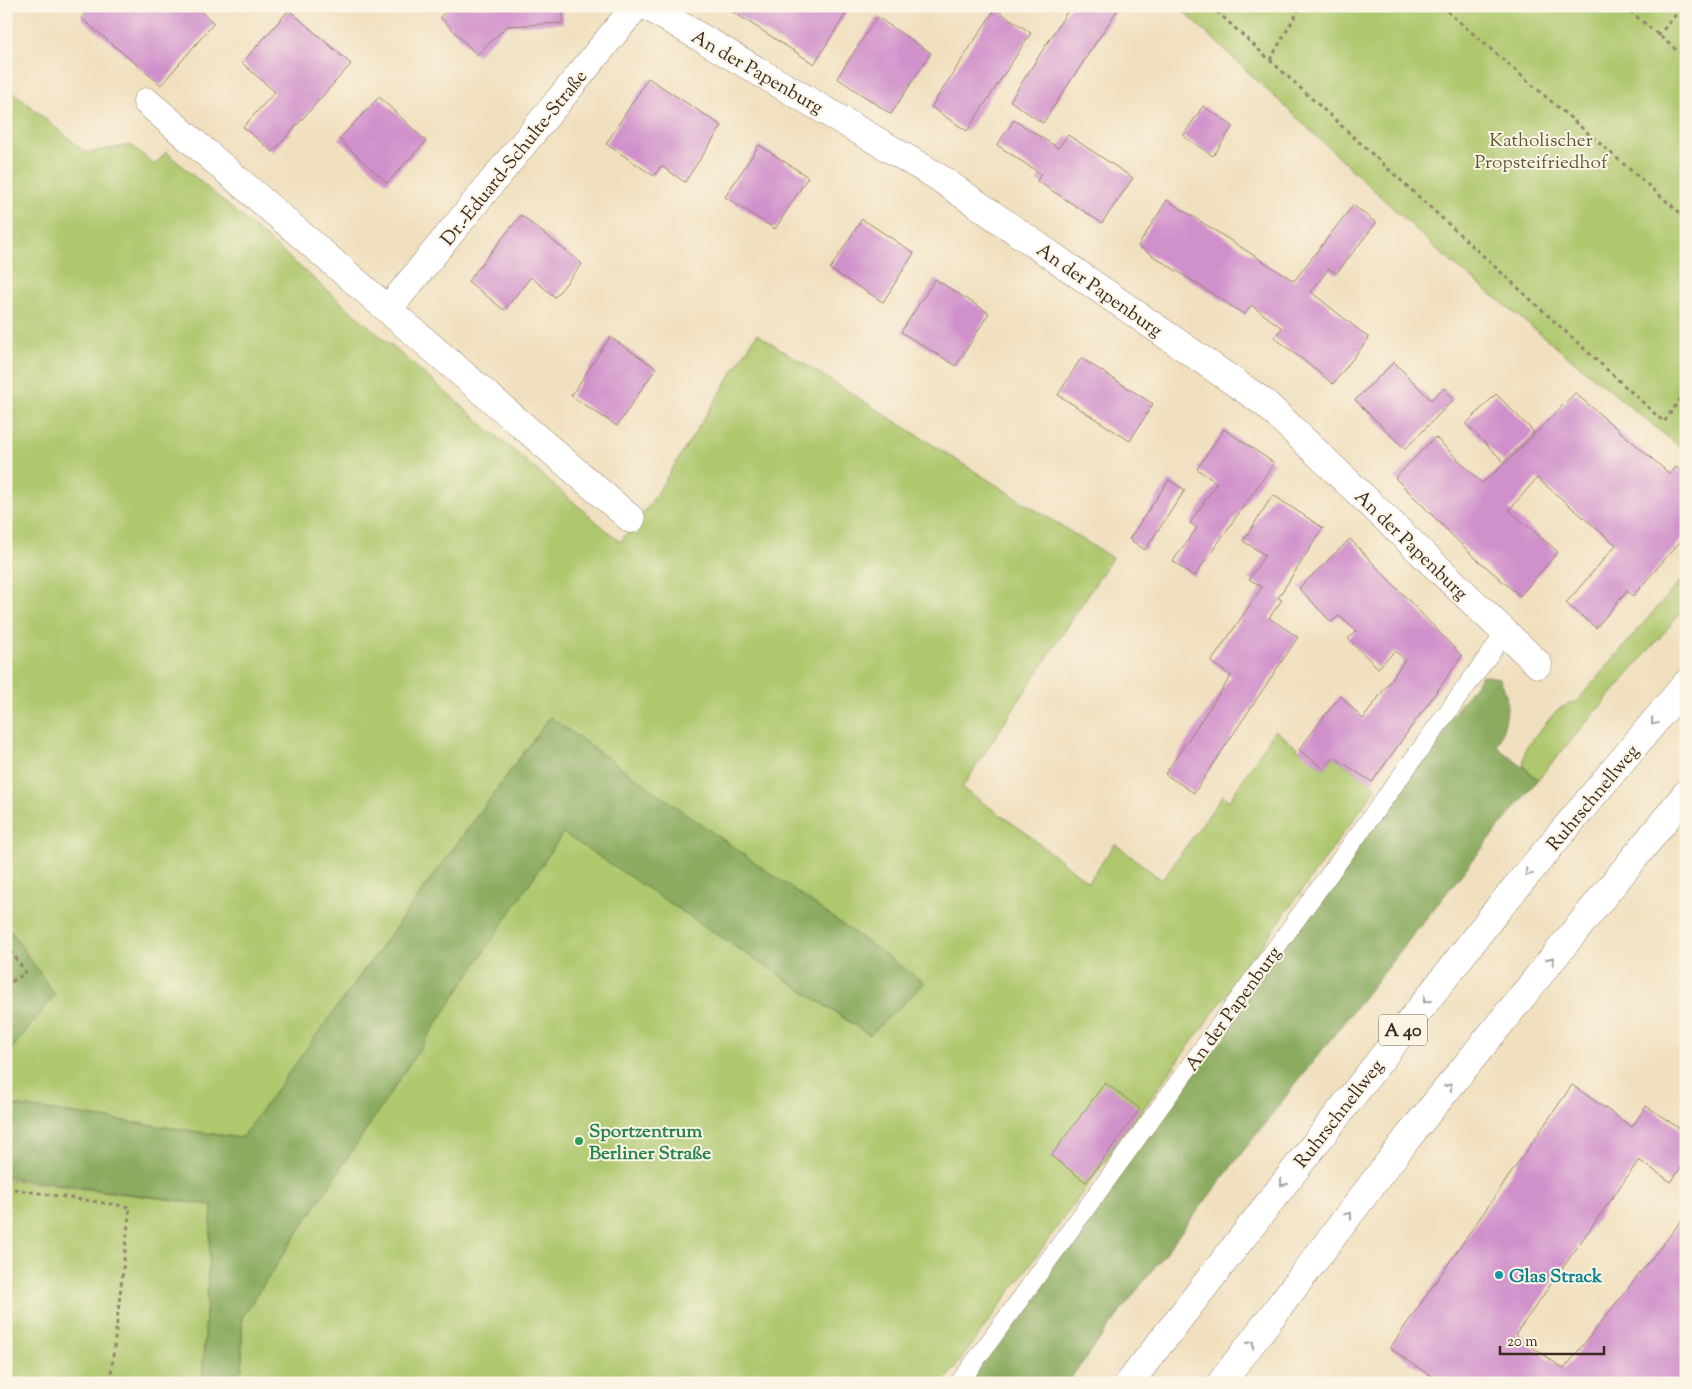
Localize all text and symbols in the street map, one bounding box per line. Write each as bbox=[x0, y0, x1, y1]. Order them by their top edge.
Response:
street label: An der Papenburg bbox=[686, 24, 828, 122]
street label: Dr.-Eduard-Schulte-Straße bbox=[435, 65, 595, 252]
park label: Katholischer Propsteifriedhof bbox=[1474, 128, 1609, 177]
street label: An der Papenburg bbox=[1030, 237, 1167, 345]
street label: An der Papenburg bbox=[1347, 485, 1473, 607]
one-way arrow bbox=[1651, 716, 1660, 725]
street label: Ruhrschnellweg bbox=[1541, 740, 1646, 858]
one-way arrow bbox=[1525, 867, 1533, 876]
street label: An der Papenburg bbox=[1179, 941, 1289, 1077]
one-way arrow bbox=[1546, 957, 1555, 966]
one-way arrow bbox=[1424, 994, 1432, 1003]
road number: A 40 bbox=[1379, 1014, 1427, 1046]
street label: Ruhrschnellweg bbox=[1289, 1055, 1391, 1175]
one-way arrow bbox=[1444, 1083, 1453, 1092]
place label: Sportzentrum Berliner Straße bbox=[589, 1119, 711, 1168]
marker: Sportzentrum Berliner Straße bbox=[573, 1135, 585, 1147]
one-way arrow bbox=[1280, 1177, 1288, 1186]
one-way arrow bbox=[1343, 1211, 1352, 1221]
place label: Glas Strack bbox=[1509, 1264, 1603, 1291]
marker: Glas Strack bbox=[1493, 1269, 1505, 1281]
scale bar bbox=[1500, 1324, 1603, 1356]
text: 20 m bbox=[1507, 1332, 1538, 1353]
one-way arrow bbox=[1245, 1341, 1253, 1350]

